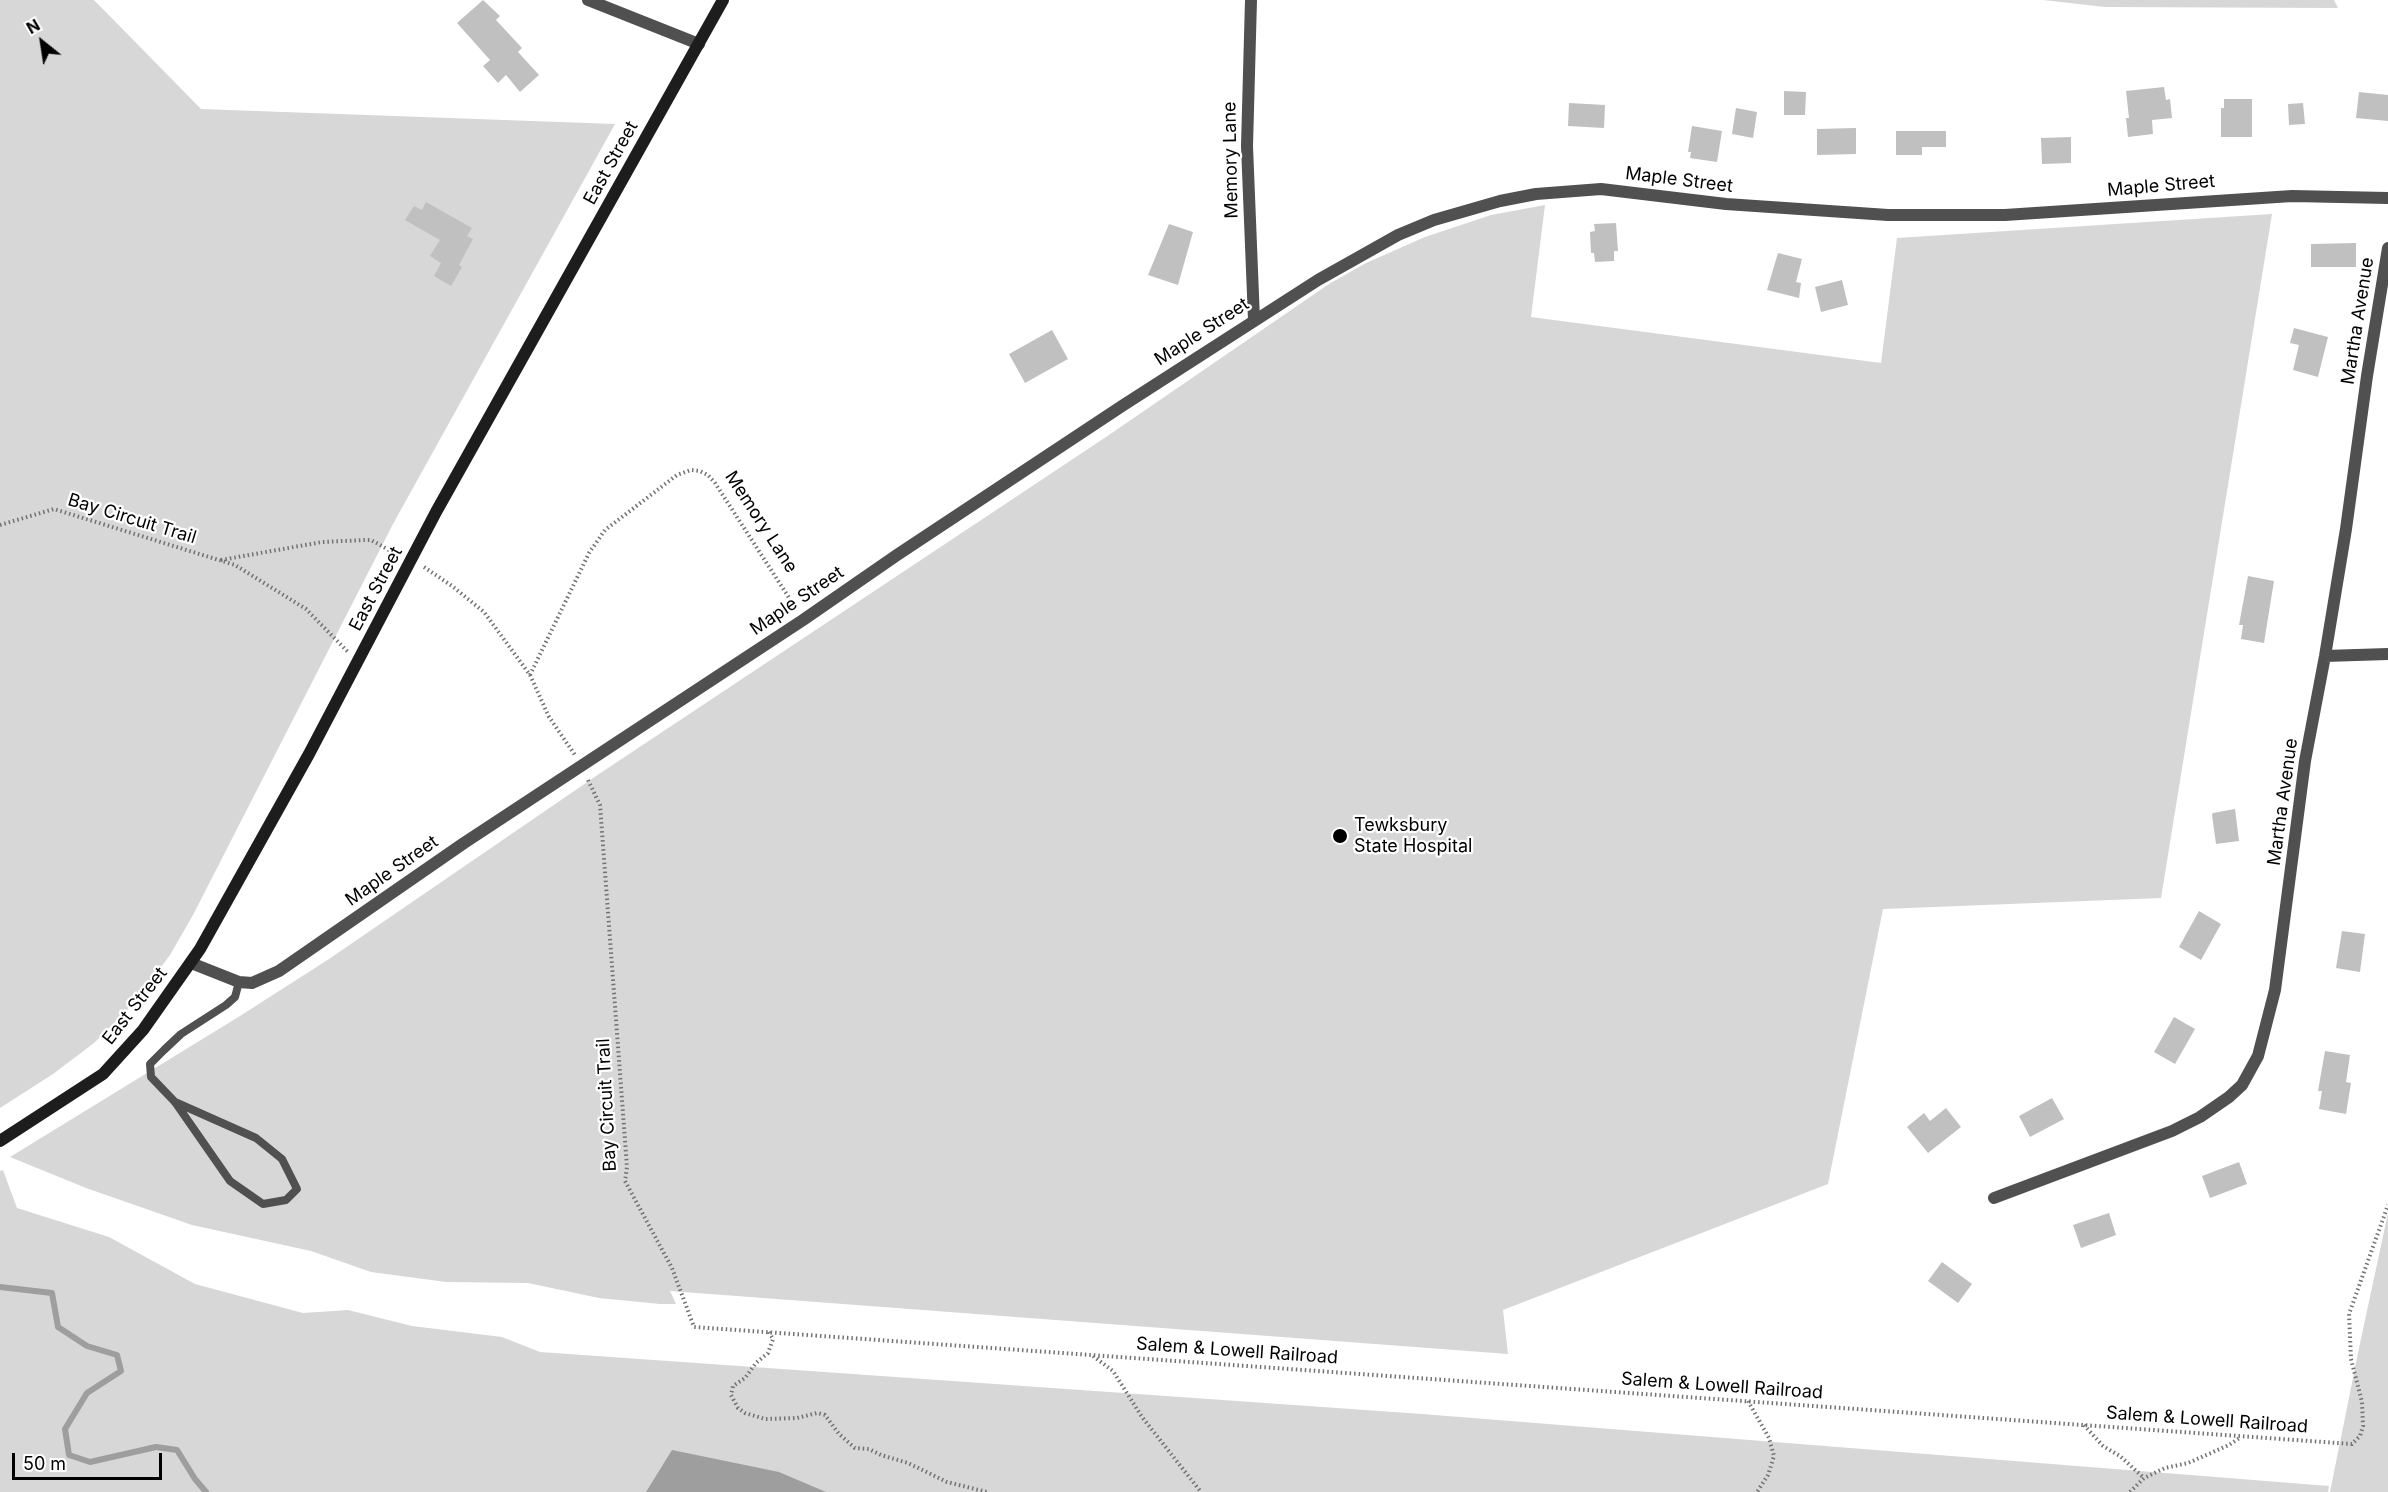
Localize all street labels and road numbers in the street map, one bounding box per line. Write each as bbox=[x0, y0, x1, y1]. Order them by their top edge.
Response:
street label: Memory Lane bbox=[1219, 101, 1243, 219]
street label: East Street bbox=[579, 117, 643, 209]
street label: Maple Street bbox=[1624, 163, 1734, 197]
street label: Maple Street bbox=[2106, 171, 2216, 201]
street label: Martha Avenue bbox=[2337, 256, 2379, 386]
street label: Maple Street bbox=[1151, 294, 1253, 370]
street label: Memory Lane bbox=[720, 467, 802, 577]
street label: Bay Circuit Trail bbox=[65, 489, 199, 549]
street label: East Street bbox=[345, 543, 407, 635]
street label: Maple Street bbox=[746, 562, 848, 640]
street label: Martha Avenue bbox=[2263, 737, 2303, 867]
street label: Maple Street bbox=[342, 831, 442, 911]
street label: East Street bbox=[98, 963, 172, 1049]
street label: Bay Circuit Trail bbox=[593, 1038, 621, 1172]
street label: Salem & Lowell Railroad bbox=[1135, 1333, 1339, 1369]
street label: Salem & Lowell Railroad bbox=[1620, 1368, 1824, 1404]
street label: Salem & Lowell Railroad bbox=[2105, 1402, 2309, 1438]

